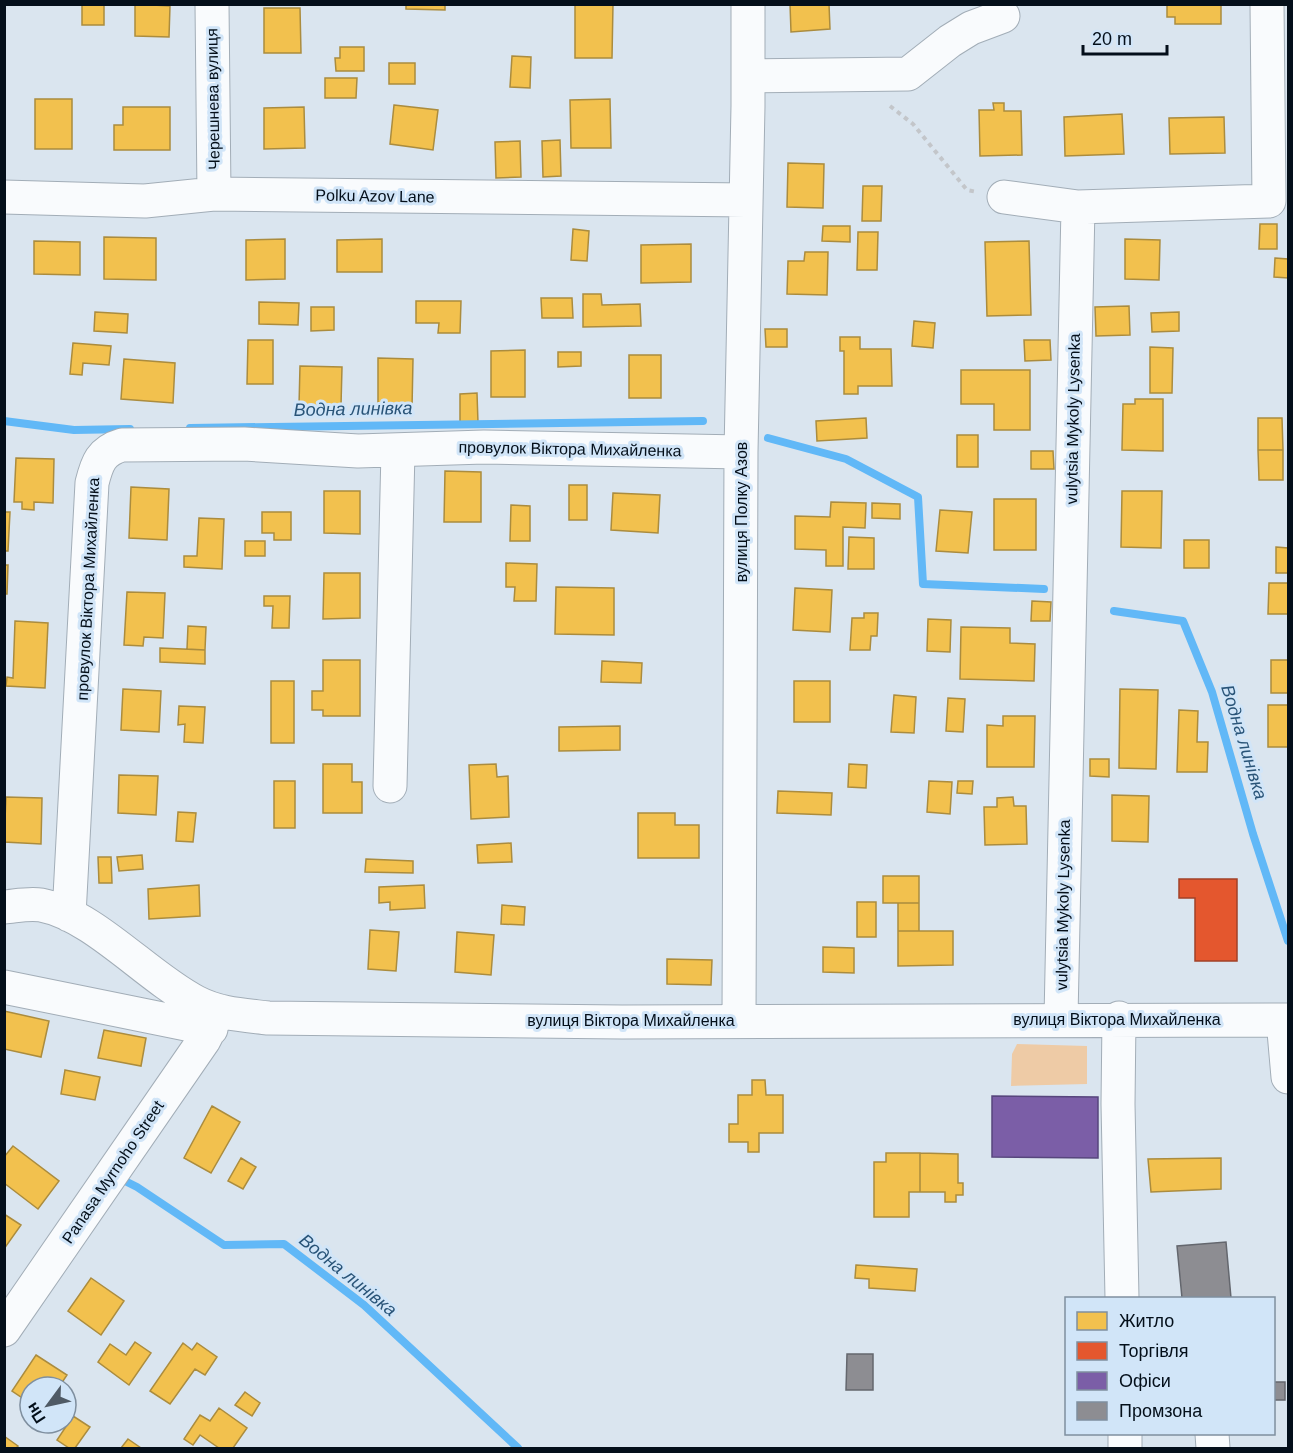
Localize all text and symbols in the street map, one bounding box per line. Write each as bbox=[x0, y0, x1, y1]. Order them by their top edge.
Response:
scale bar bbox=[1083, 18, 1167, 56]
street label: Черешнева вулиця bbox=[203, 28, 223, 170]
text: 20 m bbox=[1092, 29, 1132, 49]
street label: Polku Azov Lane bbox=[315, 186, 435, 206]
street label: vulytsia Mykoly Lysenka bbox=[1063, 333, 1083, 505]
water label: Водна линівка bbox=[293, 398, 413, 420]
street label: провулок Віктора Михайленка bbox=[458, 439, 682, 459]
street label: вулиця Полку Азов bbox=[733, 442, 750, 582]
street label: провулок Віктора Михайленка bbox=[74, 477, 102, 701]
water label: Водна линівка bbox=[1217, 682, 1271, 802]
street label: vulytsia Mykoly Lysenka bbox=[1053, 819, 1073, 991]
street label: вулиця Віктора Михайленка bbox=[1013, 1011, 1221, 1028]
street label: вулиця Віктора Михайленка bbox=[527, 1012, 735, 1029]
street label: Panasa Myrnoho Street bbox=[59, 1097, 167, 1246]
water label: Водна линівка bbox=[296, 1230, 400, 1320]
legend bbox=[1065, 1297, 1275, 1435]
text: Житло bbox=[1119, 1311, 1174, 1331]
text: Торгівля bbox=[1119, 1341, 1189, 1361]
text: Офіси bbox=[1119, 1371, 1171, 1391]
north arrow bbox=[18, 1375, 78, 1435]
text: Пн bbox=[23, 1399, 49, 1426]
text: Промзона bbox=[1119, 1401, 1203, 1421]

